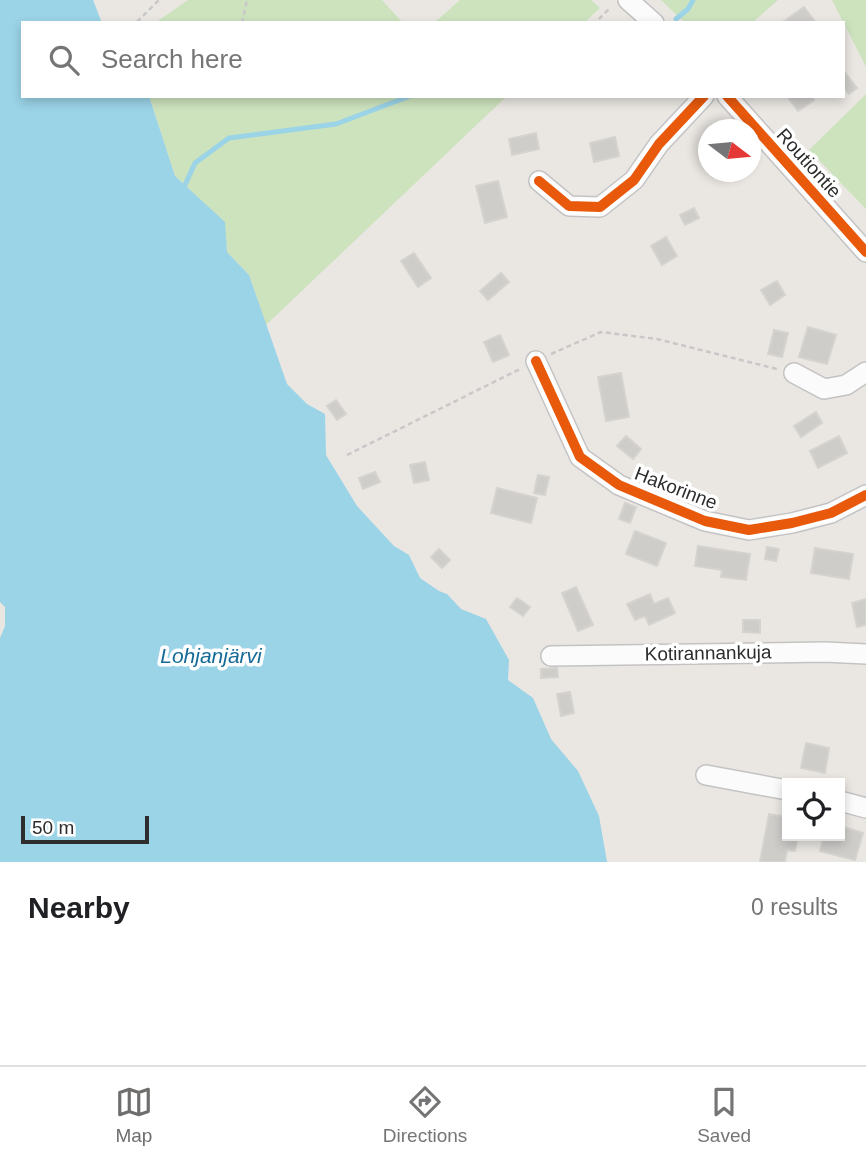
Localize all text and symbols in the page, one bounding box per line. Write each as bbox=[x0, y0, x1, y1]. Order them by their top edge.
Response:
search box bbox=[21, 21, 845, 98]
icon: search bbox=[45, 41, 83, 79]
text: Search here bbox=[101, 44, 243, 74]
north arrow bbox=[698, 119, 761, 182]
street label: Routiontie bbox=[773, 124, 845, 202]
street label: Hakorinne bbox=[632, 463, 720, 513]
street label: Kotirannankuja bbox=[644, 641, 772, 665]
water label: Lohjanjärvi bbox=[160, 644, 263, 667]
map controls bbox=[782, 778, 845, 841]
button: locate bbox=[782, 778, 845, 841]
scale bar bbox=[21, 813, 149, 845]
text: 50 m bbox=[32, 817, 74, 838]
text: Nearby bbox=[28, 891, 130, 924]
text: 0 results bbox=[751, 894, 838, 920]
tab: Map bbox=[115, 1083, 153, 1147]
tab: Directions bbox=[383, 1083, 467, 1147]
tab: Saved bbox=[697, 1083, 751, 1147]

